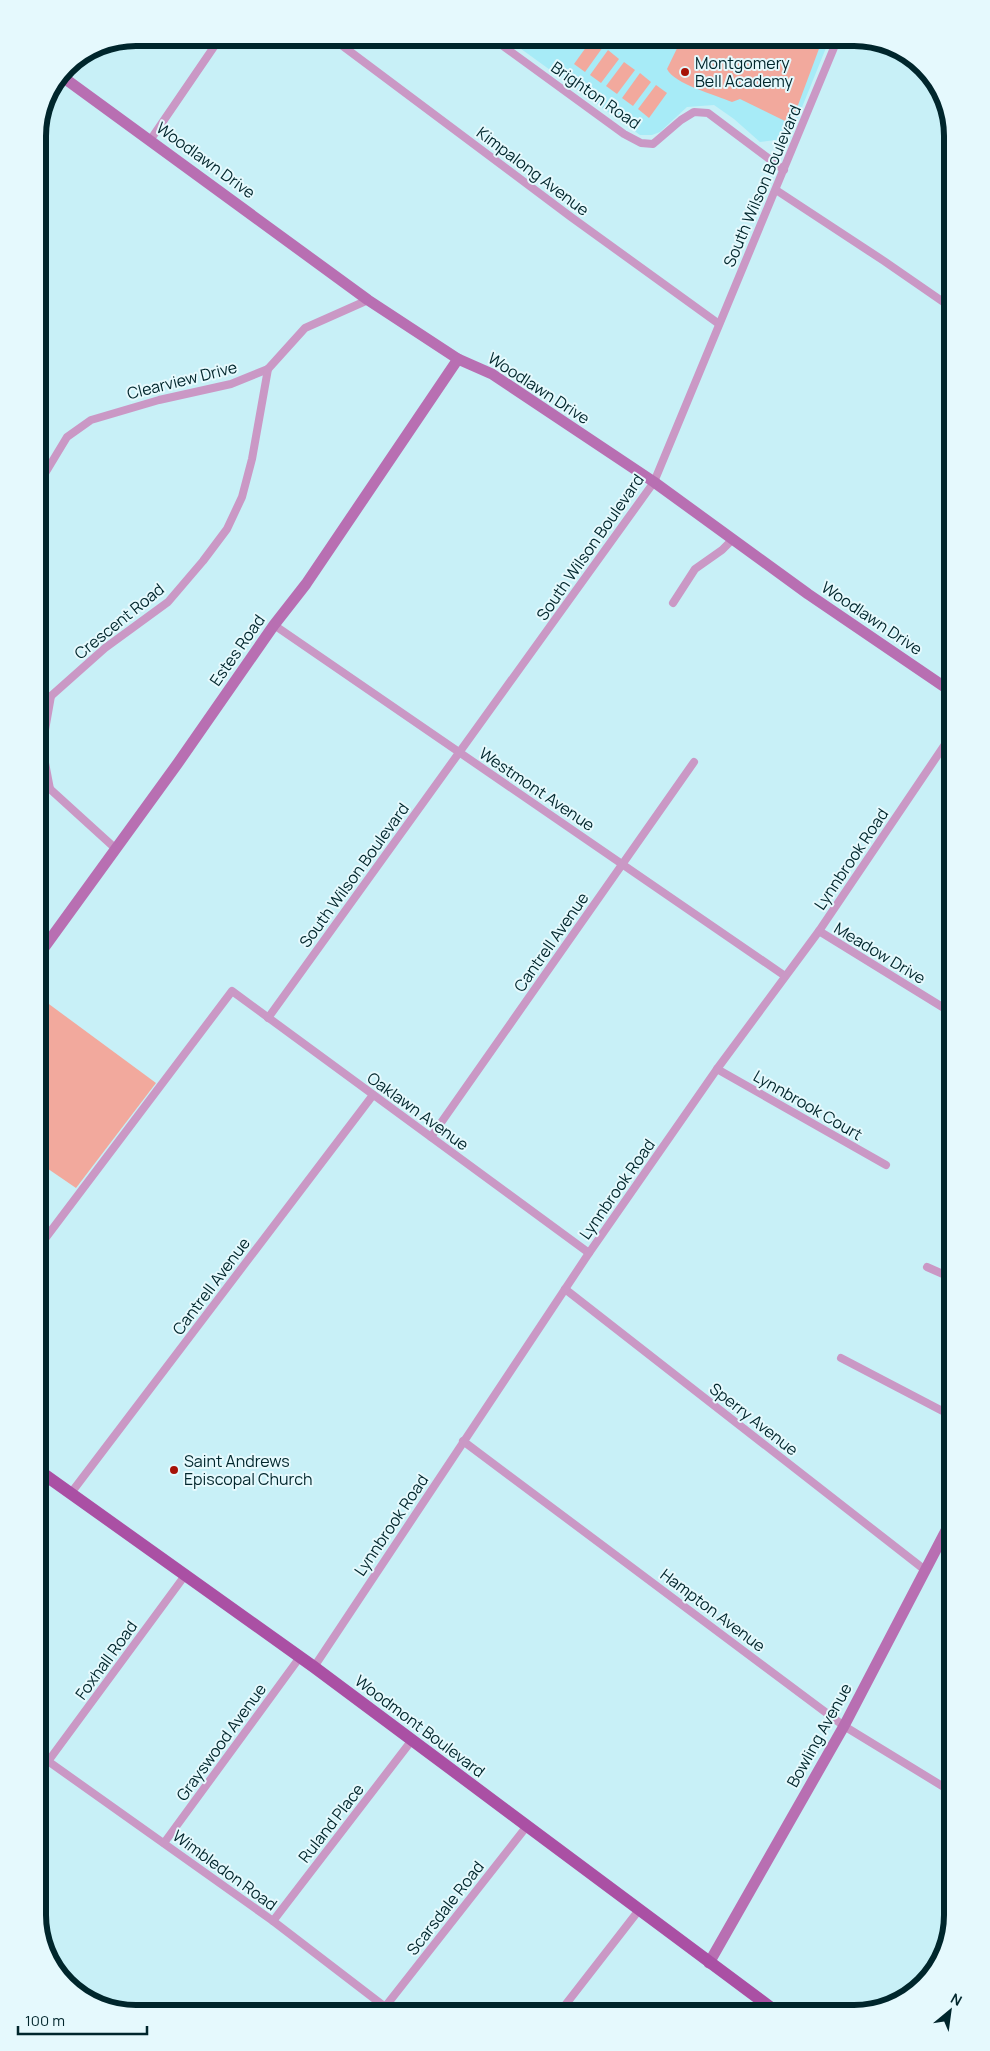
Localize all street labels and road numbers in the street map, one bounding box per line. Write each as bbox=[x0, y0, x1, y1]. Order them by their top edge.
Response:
street label: Brighton Road bbox=[547, 56, 645, 134]
street label: South Wilson Boulevard bbox=[718, 102, 806, 270]
street label: Woodlawn Drive bbox=[152, 117, 260, 203]
street label: Kimpalong Avenue bbox=[472, 121, 594, 221]
street label: Woodlawn Drive bbox=[484, 347, 594, 429]
street label: Clearview Drive bbox=[125, 356, 239, 404]
street label: South Wilson Boulevard bbox=[531, 470, 649, 624]
street label: Woodlawn Drive bbox=[817, 576, 927, 660]
street label: Crescent Road bbox=[69, 578, 169, 664]
street label: Estes Road bbox=[204, 610, 270, 690]
street label: Westmont Avenue bbox=[475, 742, 599, 836]
street label: South Wilson Boulevard bbox=[294, 798, 414, 952]
street label: Lynnbrook Road bbox=[809, 804, 893, 914]
street label: Cantrell Avenue bbox=[509, 888, 593, 996]
street label: Meadow Drive bbox=[830, 917, 930, 989]
street label: Lynnbrook Court bbox=[749, 1065, 867, 1145]
street label: Oaklawn Avenue bbox=[363, 1067, 473, 1155]
street label: Lynnbrook Road bbox=[574, 1134, 660, 1244]
street label: Cantrell Avenue bbox=[167, 1233, 255, 1339]
street label: Sperry Avenue bbox=[705, 1378, 803, 1460]
street label: Lynnbrook Road bbox=[349, 1470, 433, 1580]
street label: Hampton Avenue bbox=[656, 1563, 770, 1657]
street label: Foxhall Road bbox=[70, 1616, 142, 1704]
street label: Woodmont Boulevard bbox=[350, 1670, 490, 1782]
street label: Grayswood Avenue bbox=[171, 1679, 271, 1805]
street label: Bowling Avenue bbox=[781, 1679, 857, 1791]
street label: Ruland Place bbox=[293, 1779, 369, 1867]
street label: Wimbledon Road bbox=[168, 1825, 282, 1915]
street label: Scarsdale Road bbox=[401, 1856, 489, 1960]

